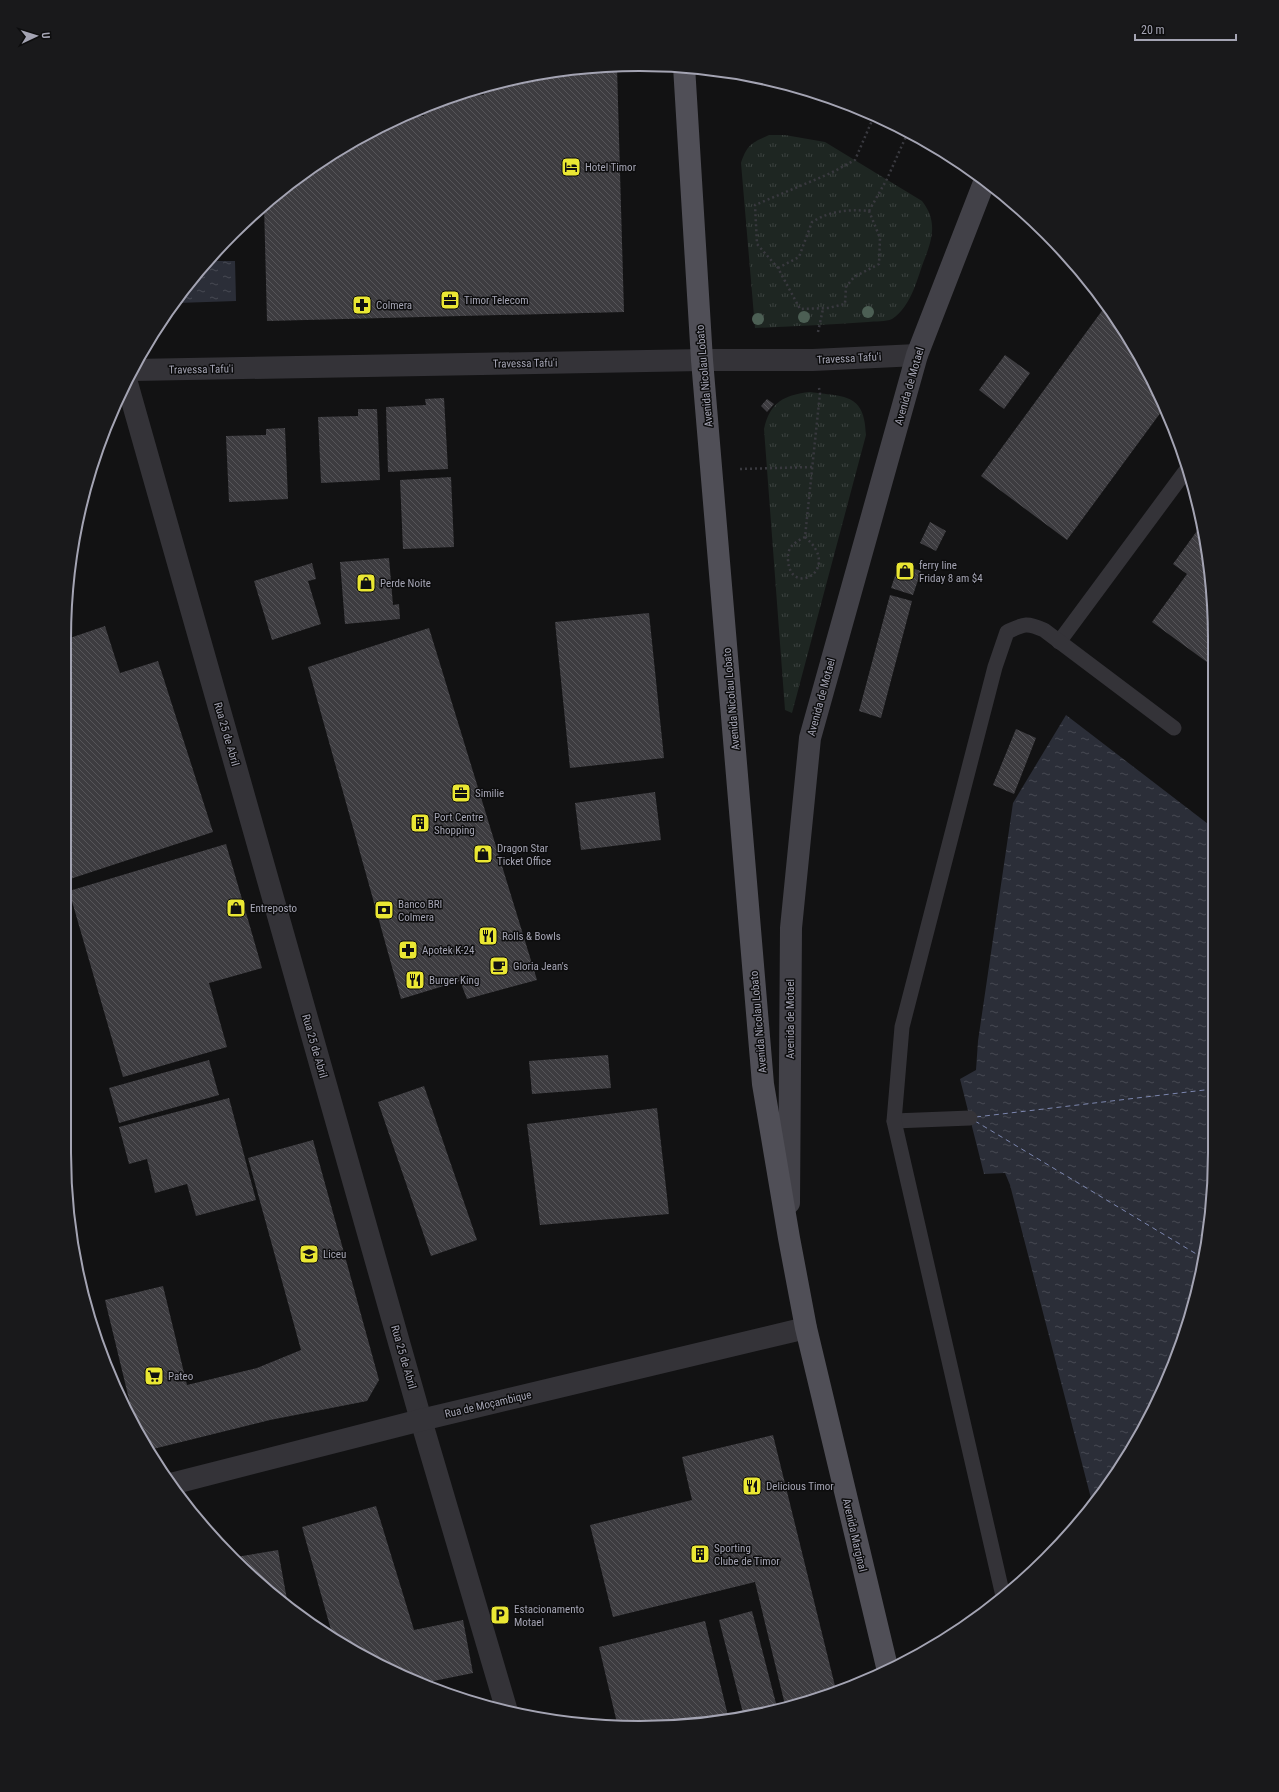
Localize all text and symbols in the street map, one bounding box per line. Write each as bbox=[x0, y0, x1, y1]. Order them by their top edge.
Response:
north arrow bbox=[16, 16, 56, 56]
scale bar bbox=[1135, 16, 1236, 42]
text: 20 m bbox=[1141, 23, 1165, 37]
text: U bbox=[39, 32, 52, 39]
hotel icon: Hotel Timor bbox=[560, 156, 582, 178]
place label: Hotel Timor bbox=[585, 161, 637, 174]
office icon: Timor Telecom bbox=[439, 289, 461, 311]
pharmacy icon: Colmera bbox=[351, 294, 373, 316]
place label: Timor Telecom bbox=[464, 294, 529, 307]
place label: Colmera bbox=[376, 299, 412, 312]
street label: Avenida Nicolau Lobato bbox=[694, 324, 715, 428]
street label: Avenida de Motael bbox=[892, 346, 927, 426]
street label: Travessa Tafu'i bbox=[816, 350, 882, 367]
street label: Travessa Tafu'i bbox=[493, 356, 557, 371]
street label: Travessa Tafu'i bbox=[169, 362, 233, 377]
place label: ferry line Friday 8 am $4 bbox=[919, 559, 983, 585]
shop icon: ferry line Friday 8 am $4 bbox=[894, 560, 916, 582]
shop icon: Perde Noite bbox=[355, 572, 377, 594]
place label: Perde Noite bbox=[380, 577, 431, 590]
street label: Avenida Nicolau Lobato bbox=[721, 647, 742, 751]
street label: Avenida de Motael bbox=[805, 657, 838, 738]
street label: Rua 25 de Abril bbox=[211, 701, 242, 767]
office icon: Similie bbox=[450, 782, 472, 804]
place label: Similie bbox=[475, 787, 504, 800]
place label: Port Centre Shopping bbox=[434, 811, 483, 837]
building icon: Port Centre Shopping bbox=[409, 812, 431, 834]
place label: Dragon Star Ticket Office bbox=[497, 842, 551, 868]
shop icon: Dragon Star Ticket Office bbox=[472, 843, 494, 865]
shop icon: Entreposto bbox=[225, 897, 247, 919]
place label: Banco BRI Colmera bbox=[398, 898, 442, 924]
bank icon: Banco BRI Colmera bbox=[373, 899, 395, 921]
place label: Entreposto bbox=[250, 902, 298, 915]
restaurant icon: Rolls & Bowls bbox=[477, 925, 499, 947]
place label: Rolls & Bowls bbox=[502, 930, 561, 943]
pharmacy icon: Apotek K-24 bbox=[397, 939, 419, 961]
place label: Apotek K-24 bbox=[422, 944, 475, 957]
cafe icon: Gloria Jean's bbox=[488, 955, 510, 977]
place label: Gloria Jean's bbox=[513, 960, 568, 973]
restaurant icon: Burger King bbox=[404, 969, 426, 991]
street label: Avenida Nicolau Lobato bbox=[748, 970, 769, 1074]
place label: Burger King bbox=[429, 974, 479, 987]
street label: Avenida de Motael bbox=[784, 979, 797, 1059]
street label: Rua 25 de Abril bbox=[299, 1013, 330, 1079]
school or university icon: Liceu bbox=[298, 1243, 320, 1265]
place label: Liceu bbox=[323, 1248, 346, 1261]
street label: Rua 25 de Abril bbox=[388, 1324, 419, 1390]
supermarket icon: Pateo bbox=[143, 1365, 165, 1387]
place label: Pateo bbox=[168, 1370, 194, 1383]
street label: Rua de Moçambique bbox=[444, 1388, 533, 1421]
restaurant icon: Delicious Timor bbox=[741, 1475, 763, 1497]
place label: Delicious Timor bbox=[766, 1480, 834, 1493]
street label: Avenida Marginal bbox=[840, 1497, 869, 1573]
place label: Sporting Clube de Timor bbox=[714, 1542, 780, 1568]
building icon: Sporting Clube de Timor bbox=[689, 1543, 711, 1565]
place label: Estacionamento Motael bbox=[514, 1603, 585, 1629]
parking icon: Estacionamento Motael bbox=[489, 1604, 511, 1626]

